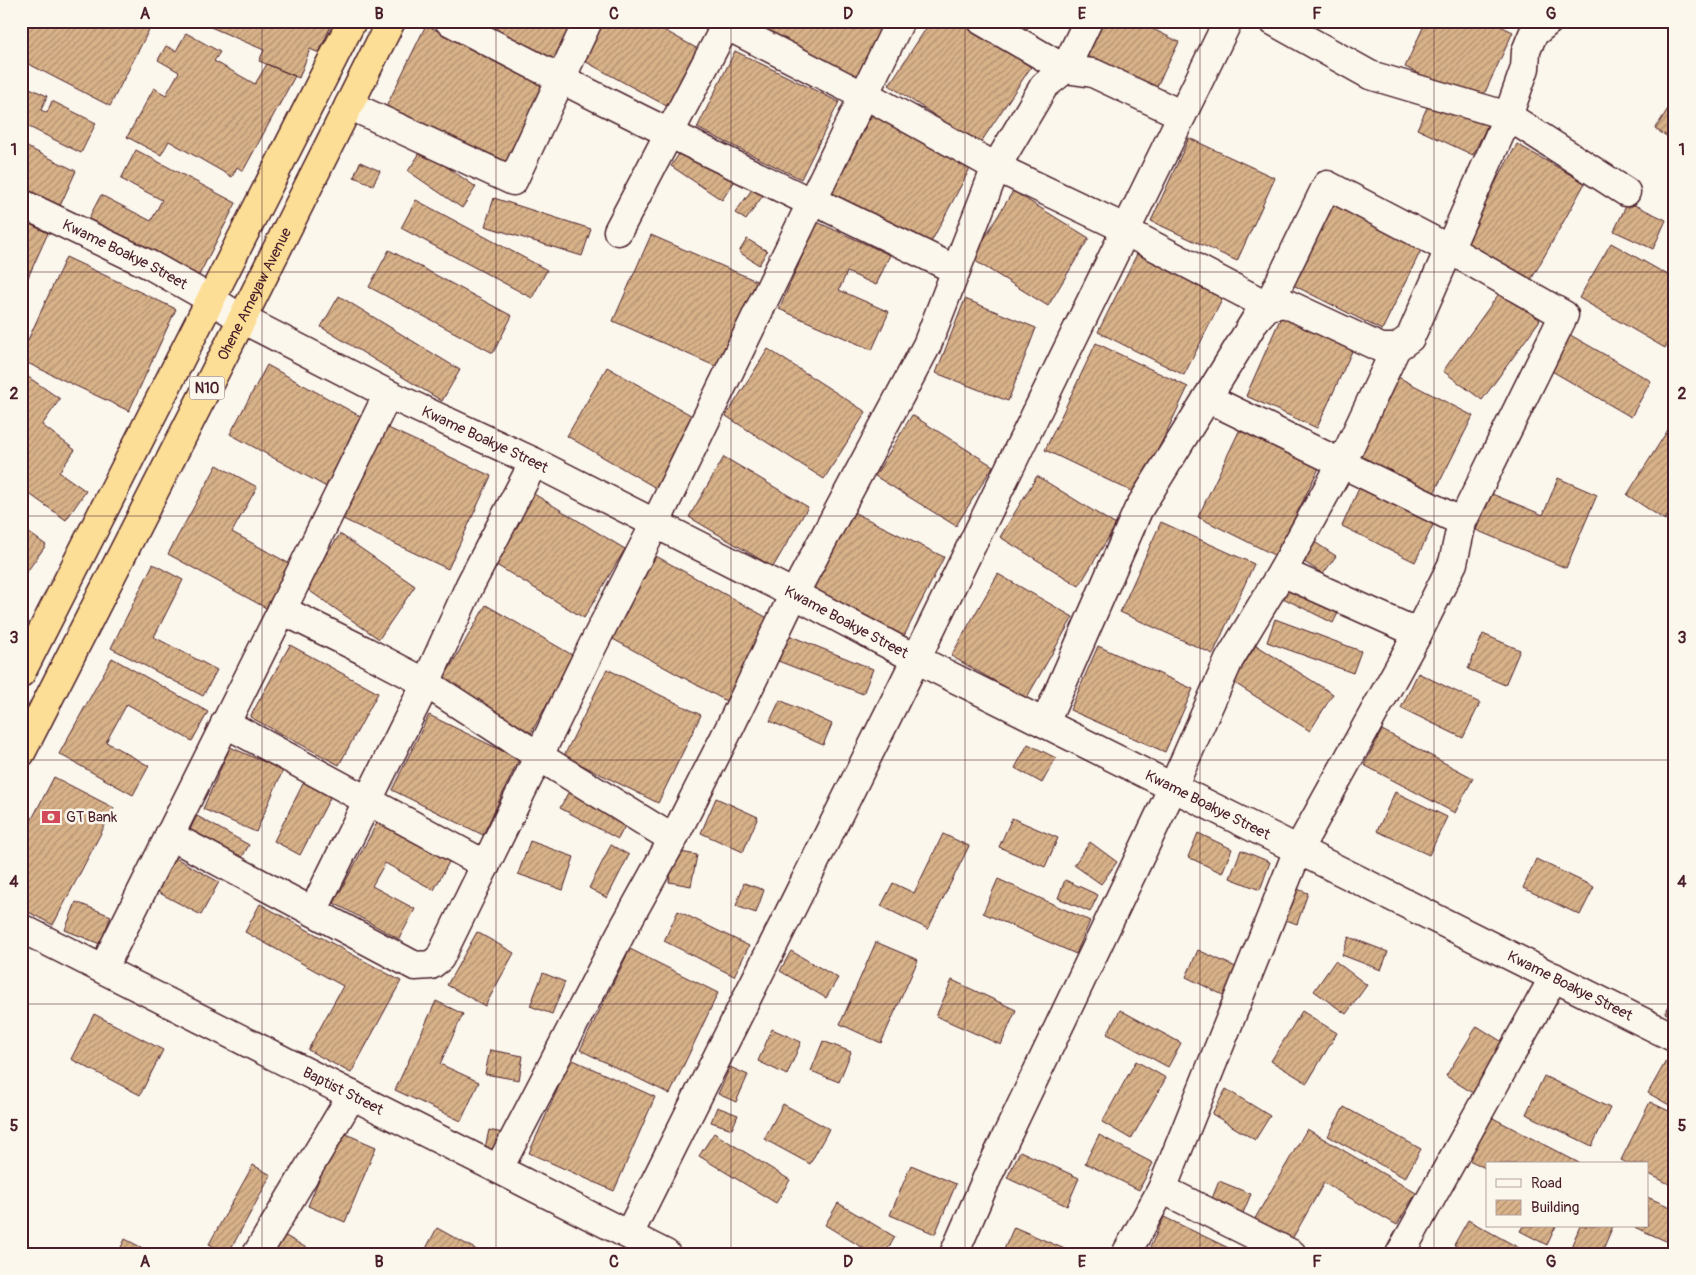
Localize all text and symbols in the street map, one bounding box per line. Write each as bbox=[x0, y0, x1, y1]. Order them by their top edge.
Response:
text: A bbox=[140, 4, 151, 24]
text: B bbox=[374, 4, 384, 24]
text: C bbox=[609, 4, 619, 24]
text: D bbox=[843, 4, 853, 24]
text: E bbox=[1078, 4, 1087, 24]
text: F bbox=[1312, 4, 1322, 24]
text: G bbox=[1546, 4, 1557, 24]
text: 1 bbox=[11, 140, 17, 160]
text: 1 bbox=[1679, 140, 1685, 160]
street label: Kwame Boakye Street bbox=[59, 215, 192, 295]
street label: Ohene Ameyaw Avenue bbox=[214, 224, 296, 364]
road number: N10 bbox=[190, 376, 224, 399]
text: 2 bbox=[10, 384, 19, 404]
text: 2 bbox=[1678, 384, 1687, 404]
street label: Kwame Boakye Street bbox=[418, 402, 552, 478]
street label: Kwame Boakye Street bbox=[781, 582, 912, 664]
text: 3 bbox=[10, 628, 19, 648]
text: 3 bbox=[1678, 628, 1687, 648]
street label: Kwame Boakye Street bbox=[1142, 766, 1274, 845]
bank icon: GT Bank bbox=[40, 806, 62, 828]
place label: GT Bank bbox=[66, 808, 118, 827]
text: 4 bbox=[9, 872, 19, 892]
text: 4 bbox=[1677, 872, 1687, 892]
street label: Kwame Boakye Street bbox=[1504, 947, 1637, 1026]
street label: Baptist Street bbox=[299, 1063, 387, 1120]
text: 5 bbox=[10, 1116, 19, 1136]
text: 5 bbox=[1678, 1116, 1687, 1136]
legend bbox=[1486, 1162, 1648, 1228]
text: Road bbox=[1531, 1174, 1562, 1193]
text: Building bbox=[1531, 1198, 1579, 1217]
text: A bbox=[140, 1252, 151, 1272]
text: B bbox=[374, 1252, 384, 1272]
text: C bbox=[609, 1252, 619, 1272]
text: D bbox=[843, 1252, 853, 1272]
text: E bbox=[1078, 1252, 1087, 1272]
text: F bbox=[1312, 1252, 1322, 1272]
text: G bbox=[1546, 1252, 1557, 1272]

